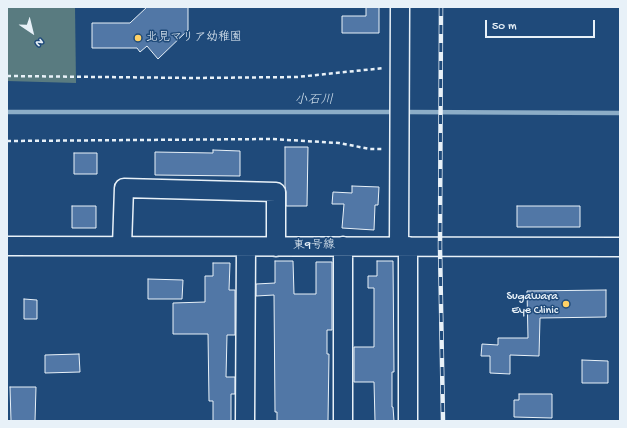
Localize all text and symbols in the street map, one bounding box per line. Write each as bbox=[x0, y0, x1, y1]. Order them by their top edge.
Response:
north arrow bbox=[12, 12, 52, 52]
scale bar bbox=[487, 12, 597, 38]
text: 50 m bbox=[492, 20, 517, 34]
place label: 北見マリア幼稚園 bbox=[146, 31, 242, 45]
marker: 北見マリア幼稚園 bbox=[133, 33, 143, 43]
text: N bbox=[32, 35, 45, 49]
water label: 小石川 bbox=[295, 93, 333, 109]
street label: 東9号線 bbox=[293, 238, 335, 254]
place label: Sugawara Eye Clinic bbox=[506, 290, 558, 318]
marker: Sugawara Eye Clinic bbox=[561, 299, 571, 309]

